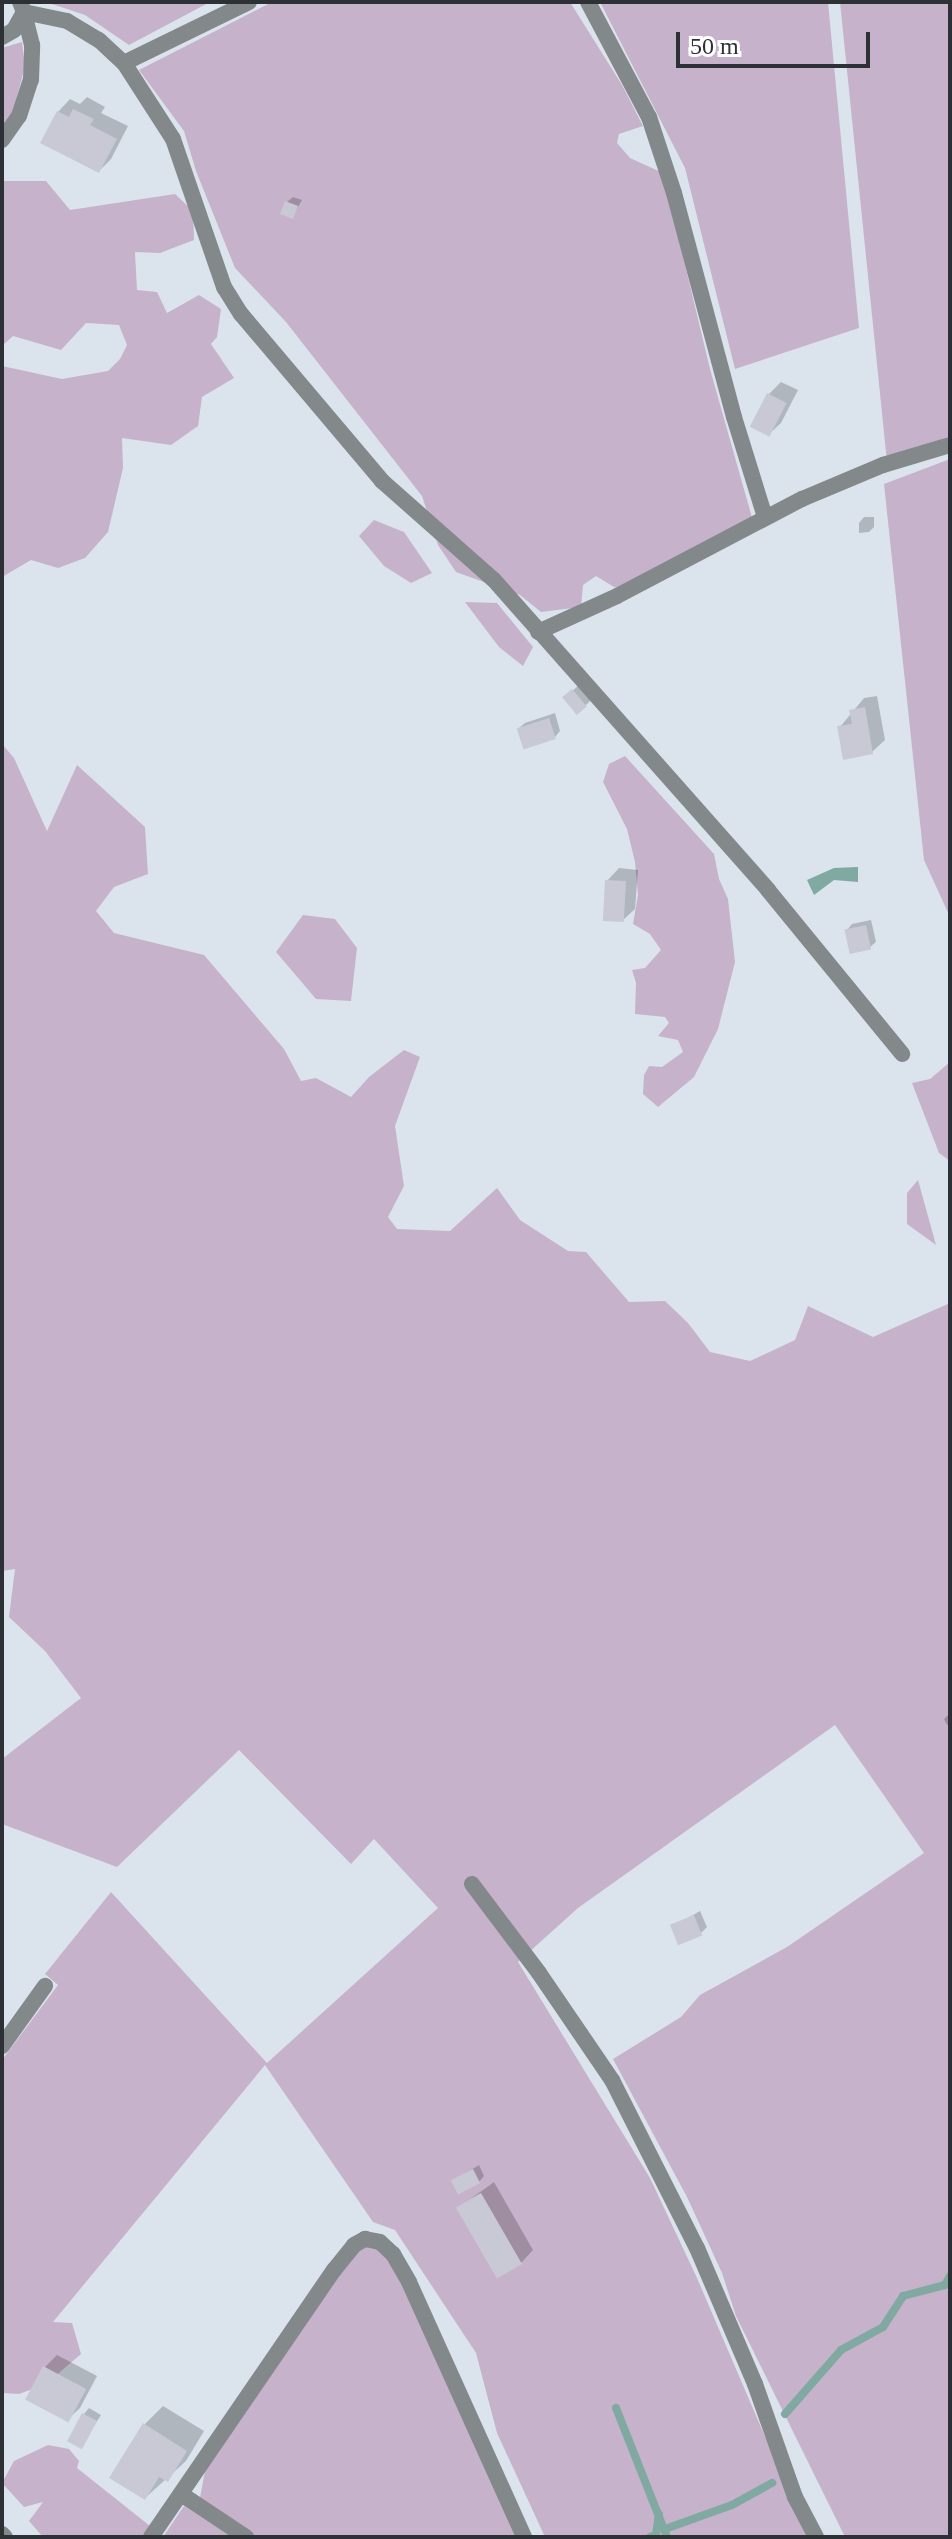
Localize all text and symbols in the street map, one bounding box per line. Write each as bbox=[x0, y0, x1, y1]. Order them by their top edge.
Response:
scale bar bbox=[680, 16, 874, 66]
text: 50 m bbox=[690, 33, 739, 59]

